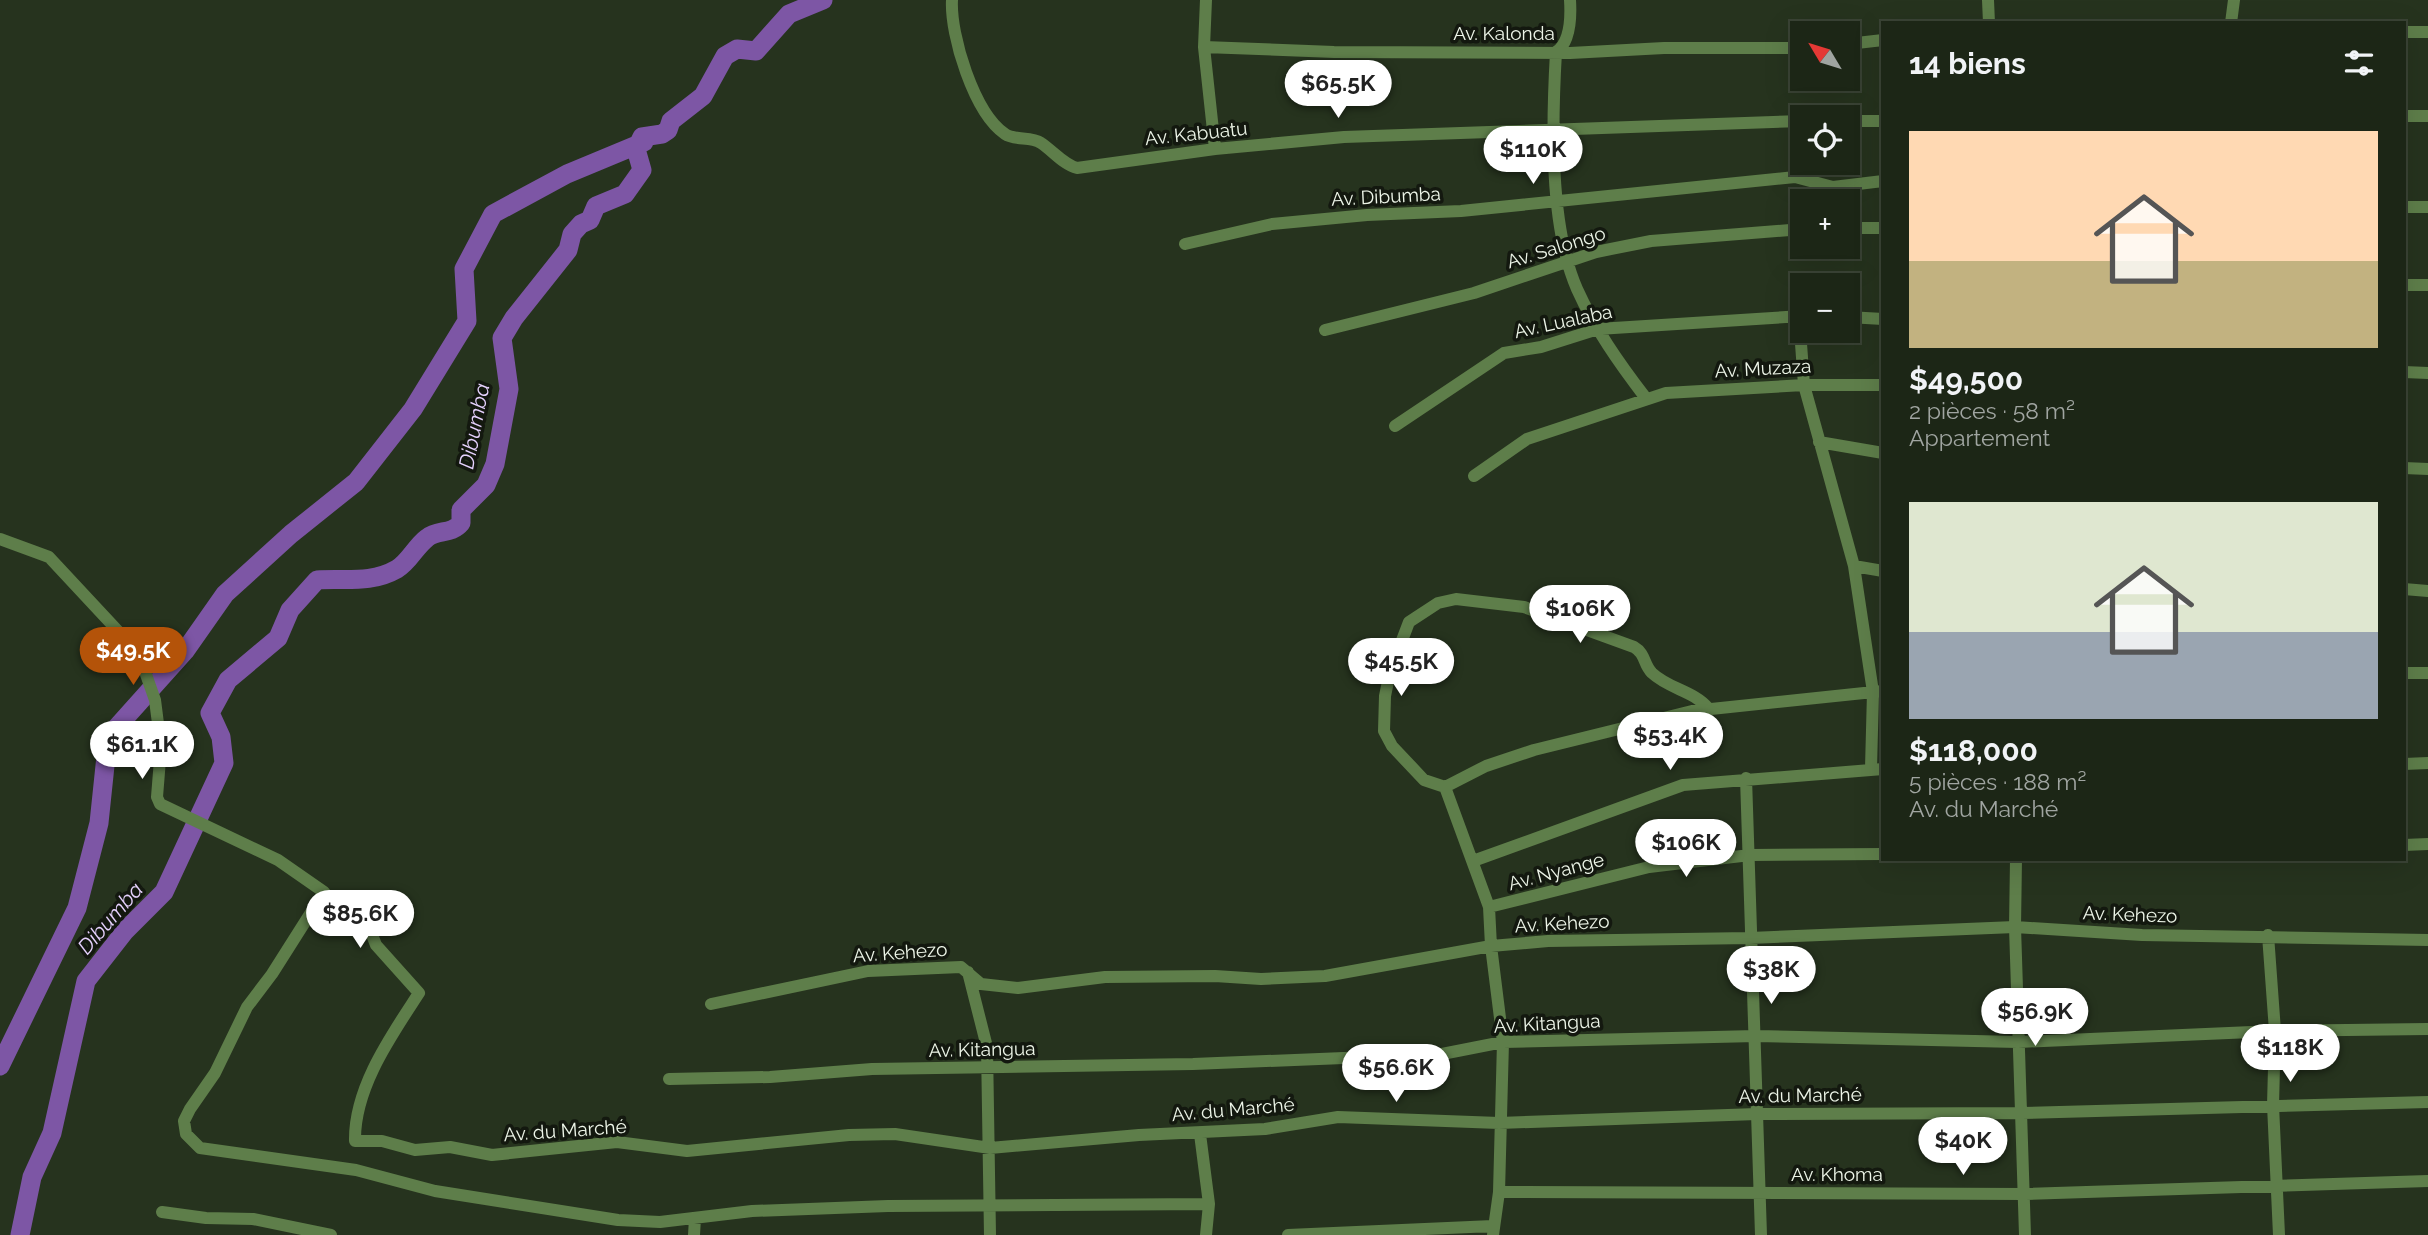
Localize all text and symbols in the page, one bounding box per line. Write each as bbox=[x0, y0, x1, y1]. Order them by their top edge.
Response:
north arrow bbox=[1790, 21, 1860, 91]
map controls bbox=[1790, 21, 1860, 343]
street label: Av. Kalonda bbox=[1453, 22, 1555, 44]
icon: filters bbox=[2340, 44, 2378, 82]
text: 14 biens bbox=[1909, 46, 2026, 81]
pin: $65.5K bbox=[1281, 60, 1395, 120]
text: $65.5K bbox=[1301, 69, 1375, 96]
button: locate bbox=[1790, 105, 1860, 175]
street label: Av. Kabuatu bbox=[1144, 117, 1248, 149]
pin: $110K bbox=[1484, 127, 1582, 186]
text: $110K bbox=[1500, 135, 1566, 162]
icon: home bbox=[2081, 176, 2207, 302]
street label: Av. Dibumba bbox=[1331, 182, 1441, 210]
button: + bbox=[1790, 189, 1860, 259]
street label: Av. Salongo bbox=[1504, 222, 1608, 272]
button: − bbox=[1790, 273, 1860, 343]
street label: Av. Lualaba bbox=[1512, 300, 1614, 342]
street label: Av. Muzaza bbox=[1714, 354, 1812, 382]
text: $49,500 bbox=[1909, 362, 2023, 397]
water label: Dibumba bbox=[453, 381, 495, 471]
text: 2 pièces · 58 m² bbox=[1909, 397, 2075, 424]
text: Appartement bbox=[1909, 424, 2050, 451]
icon: home bbox=[2081, 547, 2207, 673]
pin: $106K bbox=[1531, 586, 1629, 645]
text: $106K bbox=[1545, 594, 1615, 621]
pin: $49.5K bbox=[76, 628, 190, 687]
text: $49.5K bbox=[96, 636, 170, 663]
pin: $45.5K bbox=[1344, 638, 1458, 698]
text: $45.5K bbox=[1364, 647, 1438, 674]
pin: $53.4K bbox=[1613, 712, 1727, 772]
text: $53.4K bbox=[1633, 721, 1707, 748]
pin: $61.1K bbox=[85, 722, 199, 781]
text: $61.1K bbox=[106, 730, 178, 757]
text: $118,000 bbox=[1909, 733, 2038, 768]
text: 5 pièces · 188 m² bbox=[1909, 768, 2086, 795]
text: Av. du Marché bbox=[1909, 795, 2058, 822]
pin: $106K bbox=[1637, 820, 1735, 879]
text: $106K bbox=[1651, 828, 1721, 855]
street label: Av. Nyange bbox=[1506, 848, 1606, 894]
water label: Dibumba bbox=[72, 877, 148, 959]
pin: $85.6K bbox=[303, 890, 417, 950]
text: $85.6K bbox=[322, 899, 398, 926]
street label: Av. Kehezo bbox=[2082, 901, 2178, 927]
street label: Av. Kehezo bbox=[1514, 910, 1610, 936]
street label: Av. Kehezo bbox=[852, 938, 948, 966]
pin: $38K bbox=[1730, 946, 1812, 1006]
text: $38K bbox=[1743, 955, 1799, 982]
pin: $56.9K bbox=[1978, 988, 2092, 1048]
text: $56.9K bbox=[1997, 997, 2073, 1024]
street label: Av. Kitangua bbox=[1493, 1009, 1601, 1037]
pin: $118K bbox=[2241, 1024, 2339, 1084]
text: $118K bbox=[2257, 1033, 2323, 1060]
street label: Av. Kitangua bbox=[928, 1037, 1036, 1061]
pin: $56.6K bbox=[1339, 1044, 1453, 1104]
text: $56.6K bbox=[1358, 1053, 1434, 1080]
street label: Av. du Marché bbox=[1738, 1083, 1862, 1107]
street label: Av. du Marché bbox=[1171, 1093, 1295, 1125]
street label: Av. du Marché bbox=[503, 1115, 627, 1145]
pin: $40K bbox=[1922, 1118, 2004, 1177]
text: $40K bbox=[1934, 1126, 1992, 1153]
street label: Av. Khoma bbox=[1791, 1163, 1883, 1185]

